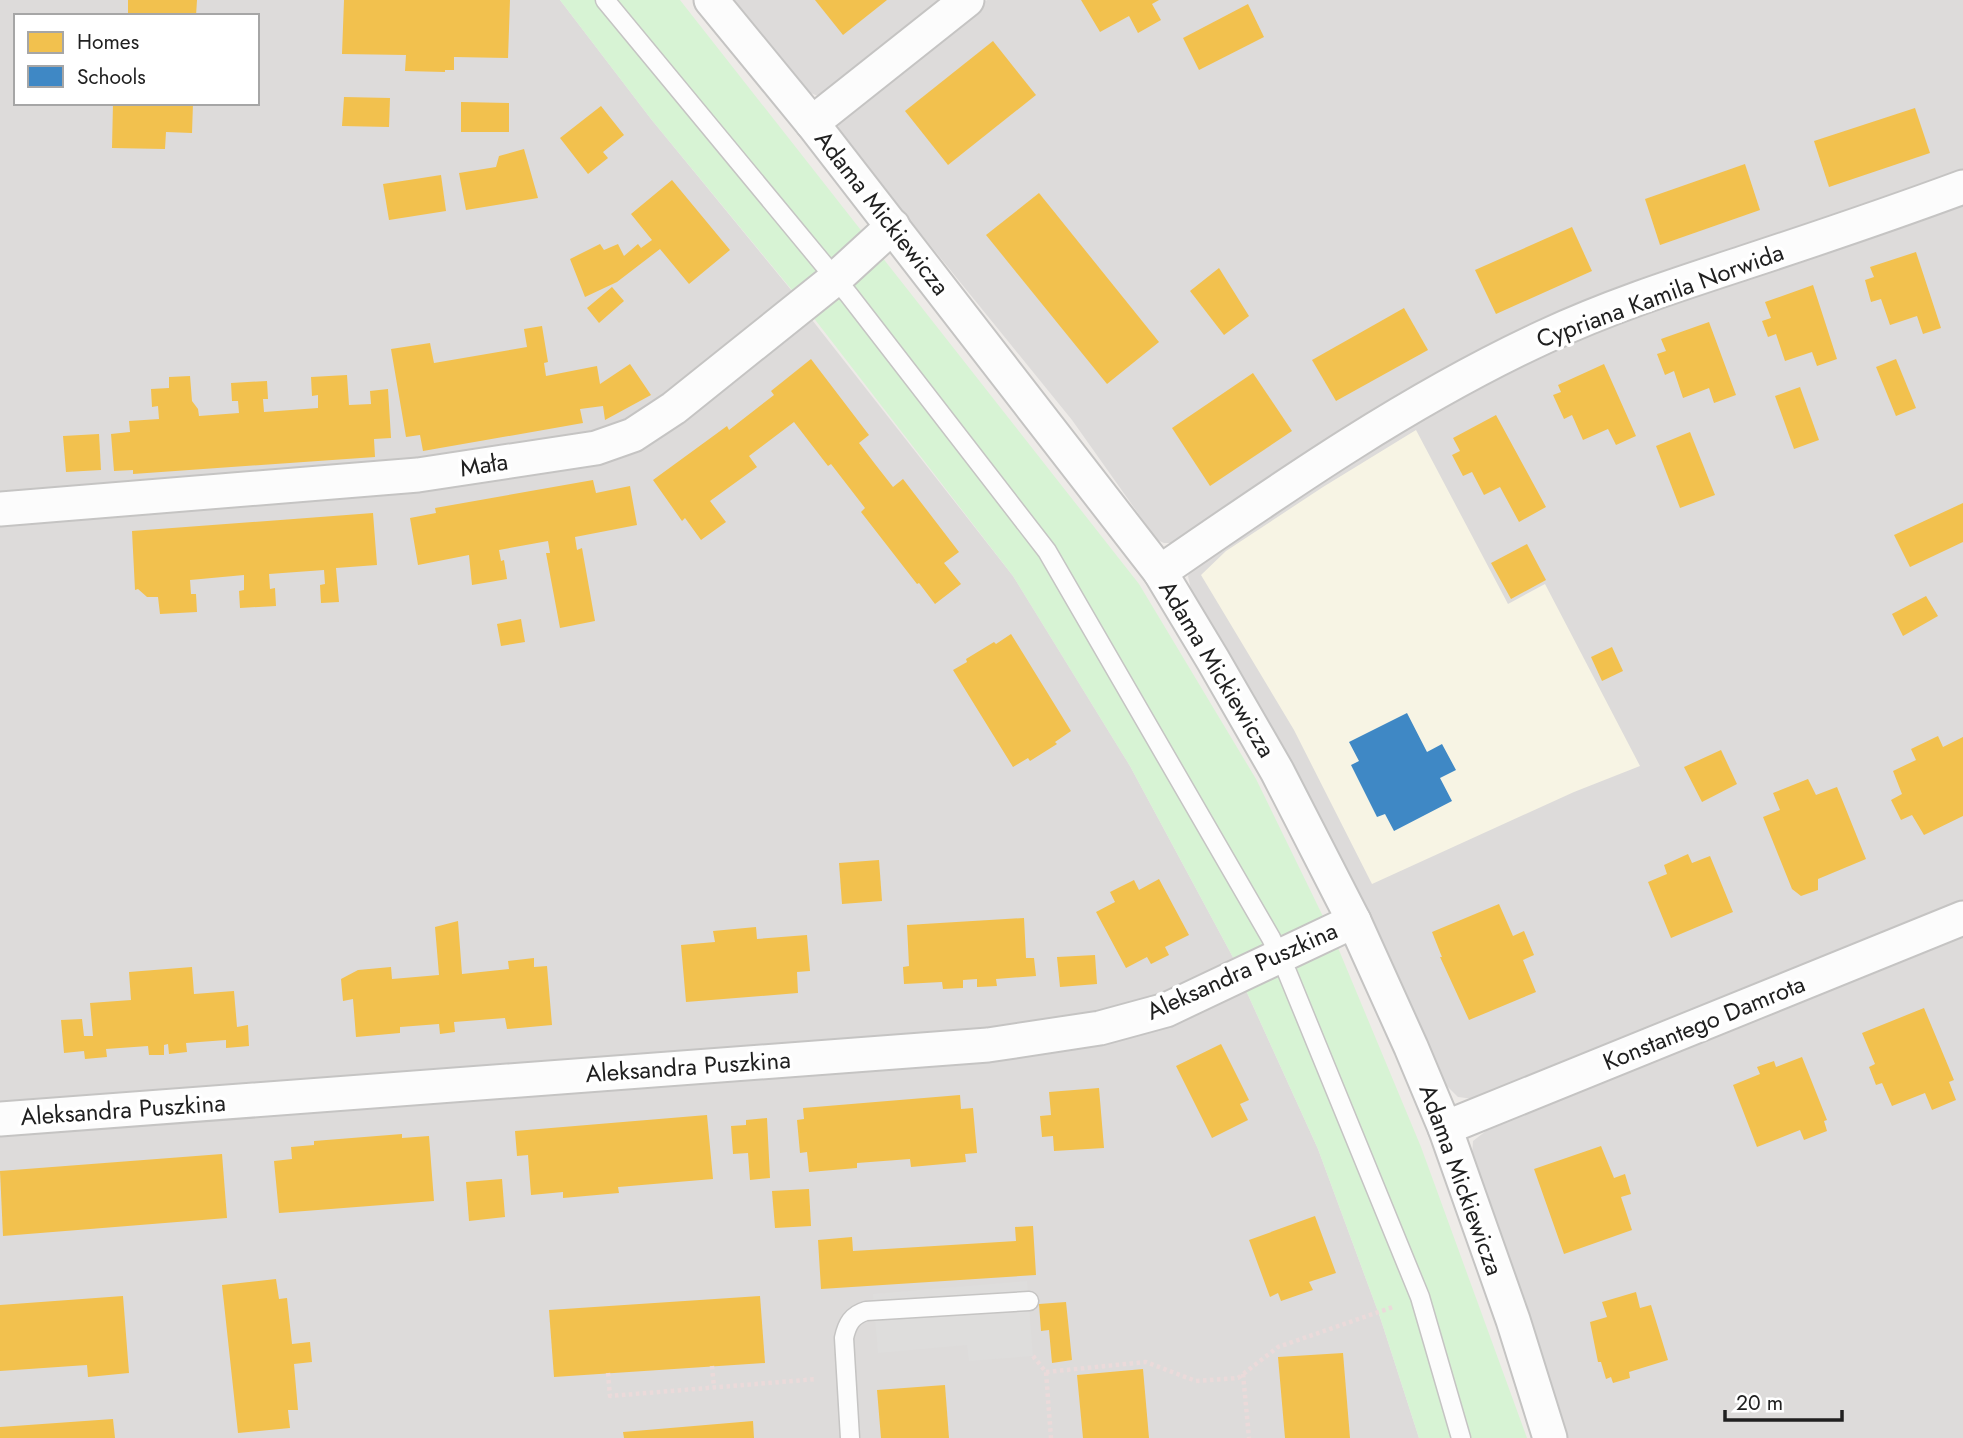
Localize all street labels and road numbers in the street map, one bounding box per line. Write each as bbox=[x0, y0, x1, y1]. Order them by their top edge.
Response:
street label: Adama Mickiewicza bbox=[807, 123, 958, 303]
street label: Cypriana Kamila Norwida bbox=[1531, 234, 1788, 357]
street label: Mała bbox=[457, 443, 510, 486]
street label: Adama Mickiewicza bbox=[1151, 574, 1284, 764]
street label: Aleksandra Puszkina bbox=[1141, 913, 1343, 1028]
street label: Konstantego Damrota bbox=[1598, 966, 1810, 1079]
street label: Aleksandra Puszkina bbox=[584, 1042, 792, 1091]
street label: Adama Mickiewicza bbox=[1411, 1079, 1512, 1280]
street label: Aleksandra Puszkina bbox=[19, 1085, 227, 1134]

